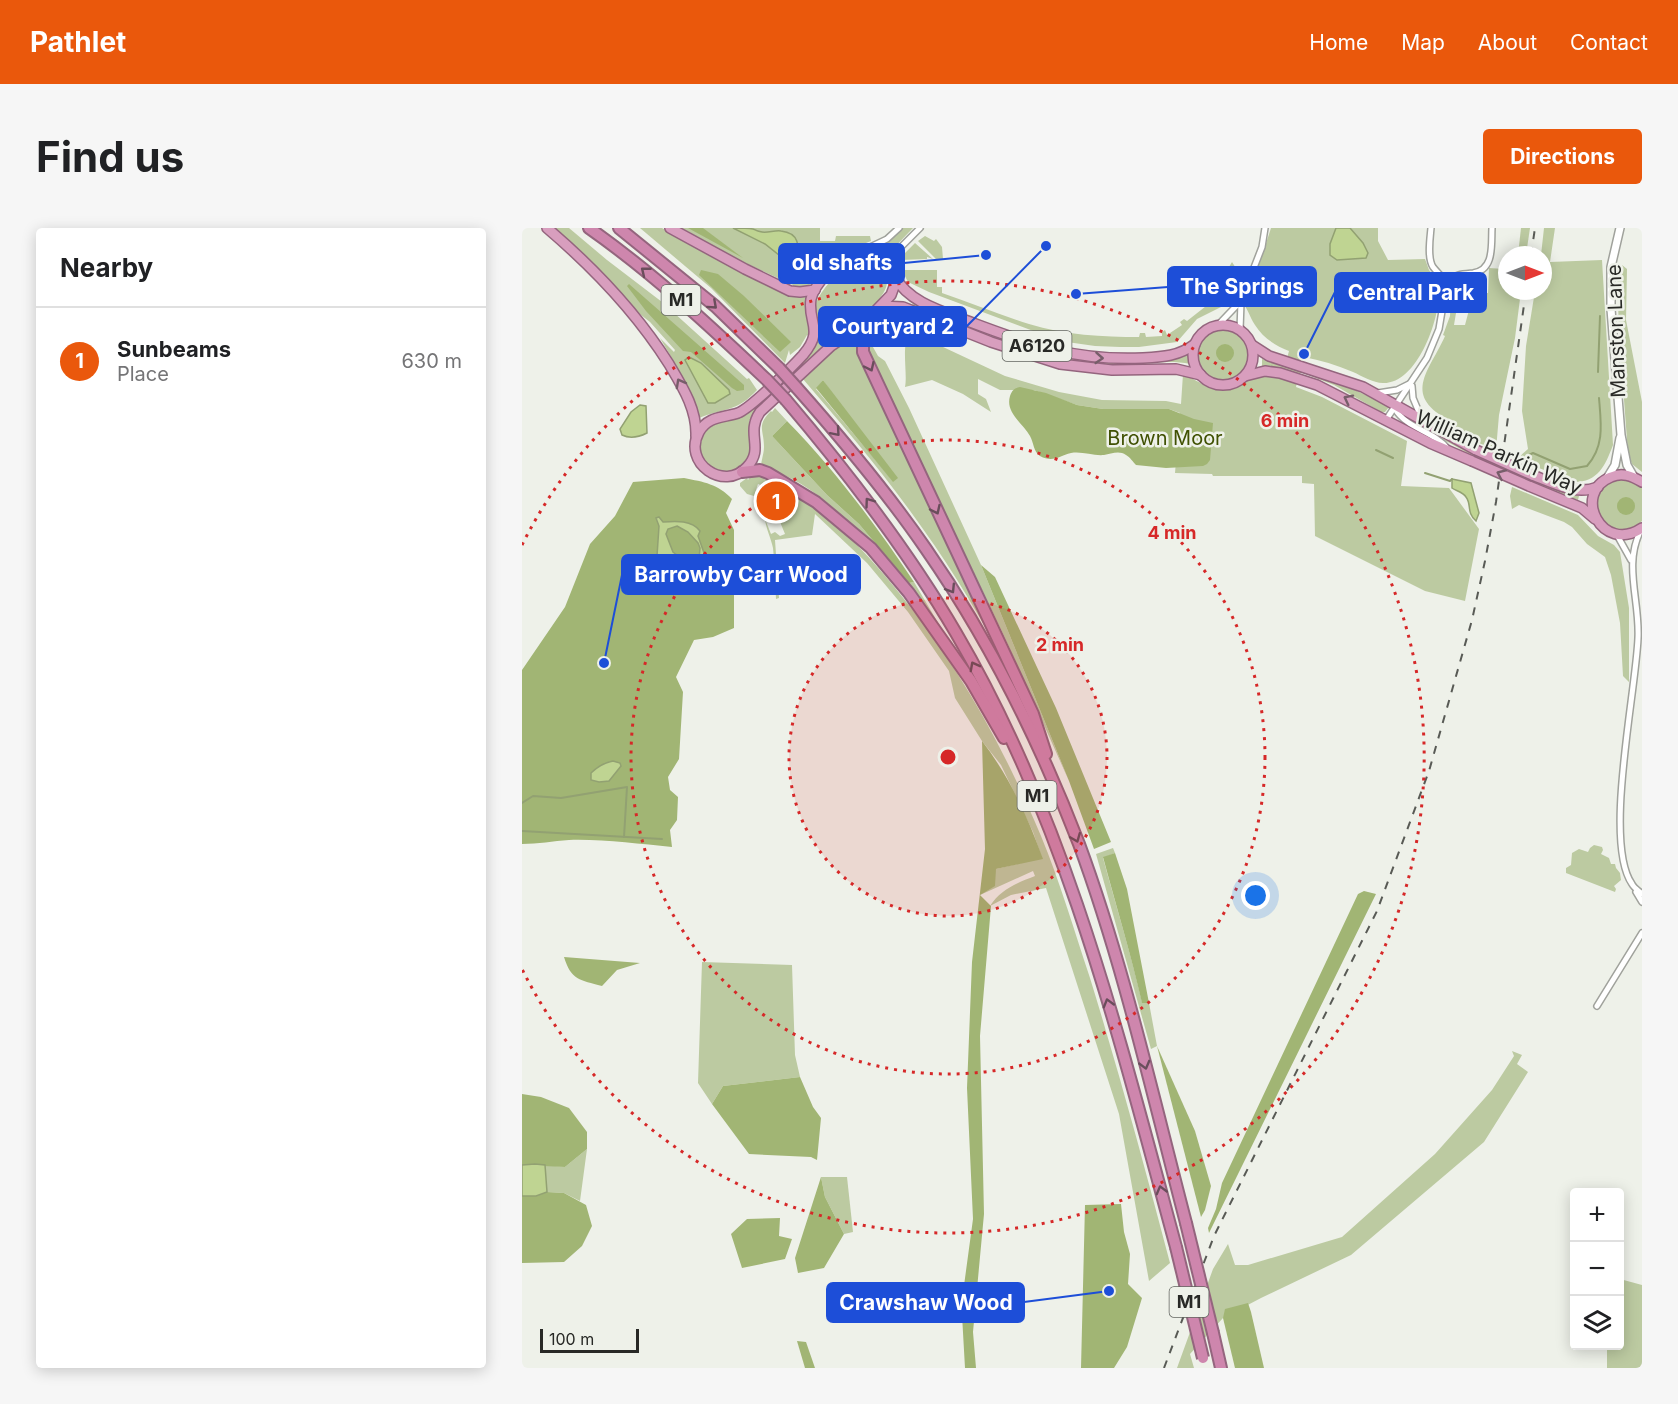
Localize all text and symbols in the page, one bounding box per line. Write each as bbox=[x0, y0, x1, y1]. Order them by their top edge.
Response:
text: Pathlet bbox=[30, 25, 126, 59]
text: Home bbox=[1309, 30, 1368, 55]
text: Map bbox=[1401, 30, 1445, 55]
text: About bbox=[1478, 30, 1537, 55]
text: Contact bbox=[1570, 30, 1648, 55]
button: Directions bbox=[1483, 129, 1642, 184]
text: Find us bbox=[36, 131, 184, 182]
callout: old shafts bbox=[779, 244, 904, 283]
north arrow bbox=[1498, 246, 1552, 300]
text: old shafts bbox=[792, 250, 892, 275]
text: Nearby bbox=[60, 252, 153, 283]
street label: Manston Lane bbox=[1602, 264, 1630, 398]
one-way arrow bbox=[641, 267, 652, 278]
callout: The Springs bbox=[1168, 267, 1316, 306]
callout: Central Park bbox=[1335, 273, 1486, 312]
text: The Springs bbox=[1180, 274, 1304, 299]
text: Central Park bbox=[1348, 280, 1475, 305]
road number: M1 bbox=[662, 285, 700, 315]
one-way arrow bbox=[706, 298, 717, 309]
callout: Courtyard 2 bbox=[819, 307, 966, 346]
text: Courtyard 2 bbox=[832, 314, 954, 339]
road number: A6120 bbox=[1002, 331, 1072, 361]
text: Sunbeams bbox=[117, 336, 231, 362]
text: 1 bbox=[75, 349, 84, 373]
text: 630 m bbox=[401, 349, 462, 373]
one-way arrow bbox=[1094, 351, 1103, 364]
one-way arrow bbox=[863, 361, 875, 372]
text: Place bbox=[117, 362, 169, 386]
one-way arrow bbox=[676, 379, 687, 389]
one-way arrow bbox=[1343, 395, 1354, 406]
street label: William Parkin Way bbox=[1412, 405, 1586, 499]
text: 6 min bbox=[1261, 410, 1309, 431]
one-way arrow bbox=[829, 425, 840, 436]
park label: Brown Moor bbox=[1107, 426, 1223, 450]
one-way arrow bbox=[1496, 469, 1507, 481]
pin: 1 bbox=[756, 478, 796, 524]
one-way arrow bbox=[866, 498, 877, 509]
one-way arrow bbox=[929, 503, 941, 514]
text: 4 min bbox=[1148, 522, 1196, 543]
callout: Barrowby Carr Wood bbox=[622, 555, 860, 594]
text: Barrowby Carr Wood bbox=[634, 562, 848, 587]
one-way arrow bbox=[944, 583, 956, 593]
text: 2 min bbox=[1036, 634, 1084, 655]
one-way arrow bbox=[970, 662, 981, 672]
centre of rings bbox=[938, 747, 958, 767]
road number: M1 bbox=[1018, 781, 1056, 811]
one-way arrow bbox=[1069, 832, 1081, 843]
your location bbox=[1241, 881, 1270, 910]
one-way arrow bbox=[1103, 998, 1115, 1009]
one-way arrow bbox=[1137, 1060, 1150, 1070]
one-way arrow bbox=[1156, 1186, 1168, 1196]
map controls bbox=[1570, 1188, 1624, 1350]
button: + bbox=[1570, 1188, 1624, 1242]
button: − bbox=[1570, 1242, 1624, 1296]
callout: Crawshaw Wood bbox=[827, 1283, 1024, 1322]
road number: M1 bbox=[1170, 1287, 1208, 1317]
text: Crawshaw Wood bbox=[839, 1290, 1013, 1315]
button: layers bbox=[1570, 1296, 1624, 1350]
scale bar bbox=[540, 1326, 639, 1354]
text: 100 m bbox=[549, 1329, 594, 1349]

